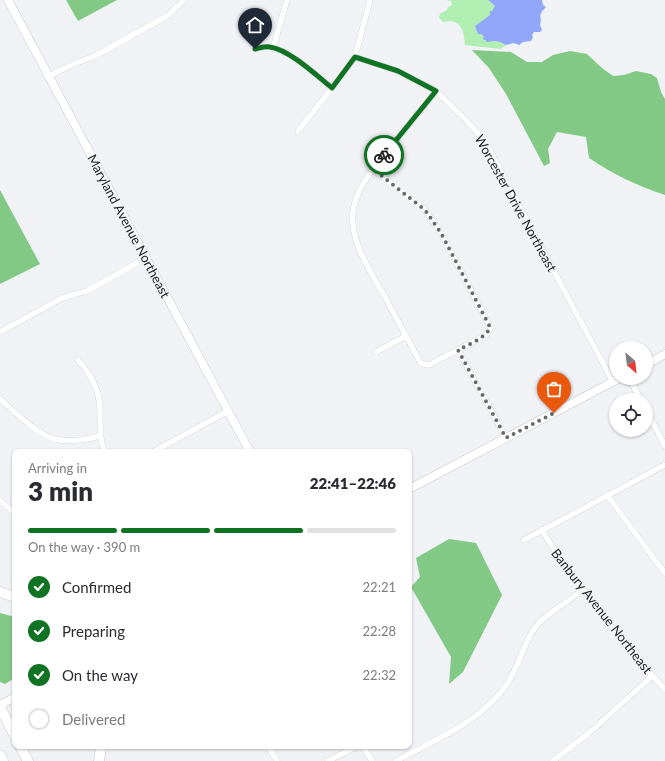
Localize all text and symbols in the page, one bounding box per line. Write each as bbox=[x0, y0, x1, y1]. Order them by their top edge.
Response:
pin bbox=[238, 8, 272, 49]
icon: home bbox=[244, 14, 266, 36]
street label: Worcester Drive Northeast bbox=[472, 132, 561, 275]
courier bbox=[364, 135, 404, 175]
icon: bike bbox=[373, 144, 395, 166]
street label: Maryland Avenue Northeast bbox=[84, 151, 174, 301]
north arrow bbox=[609, 341, 653, 385]
map controls bbox=[609, 341, 653, 437]
pin bbox=[537, 372, 571, 413]
icon: bag bbox=[543, 378, 565, 400]
button: locate bbox=[609, 393, 653, 437]
text: Arriving in bbox=[28, 460, 87, 476]
text: 22:41–22:46 bbox=[310, 474, 396, 492]
text: 3 min bbox=[28, 475, 93, 507]
text: On the way · 390 m bbox=[28, 539, 140, 555]
street label: Banbury Avenue Northeast bbox=[548, 545, 656, 677]
icon: check bbox=[28, 576, 50, 598]
text: Confirmed bbox=[62, 578, 131, 596]
text: 22:21 bbox=[363, 579, 396, 595]
icon: check bbox=[28, 620, 50, 642]
text: Preparing bbox=[62, 622, 125, 640]
text: 22:28 bbox=[363, 623, 396, 639]
icon: check bbox=[28, 664, 50, 686]
text: On the way bbox=[62, 666, 138, 684]
text: 22:32 bbox=[363, 667, 396, 683]
text: Delivered bbox=[62, 710, 125, 728]

